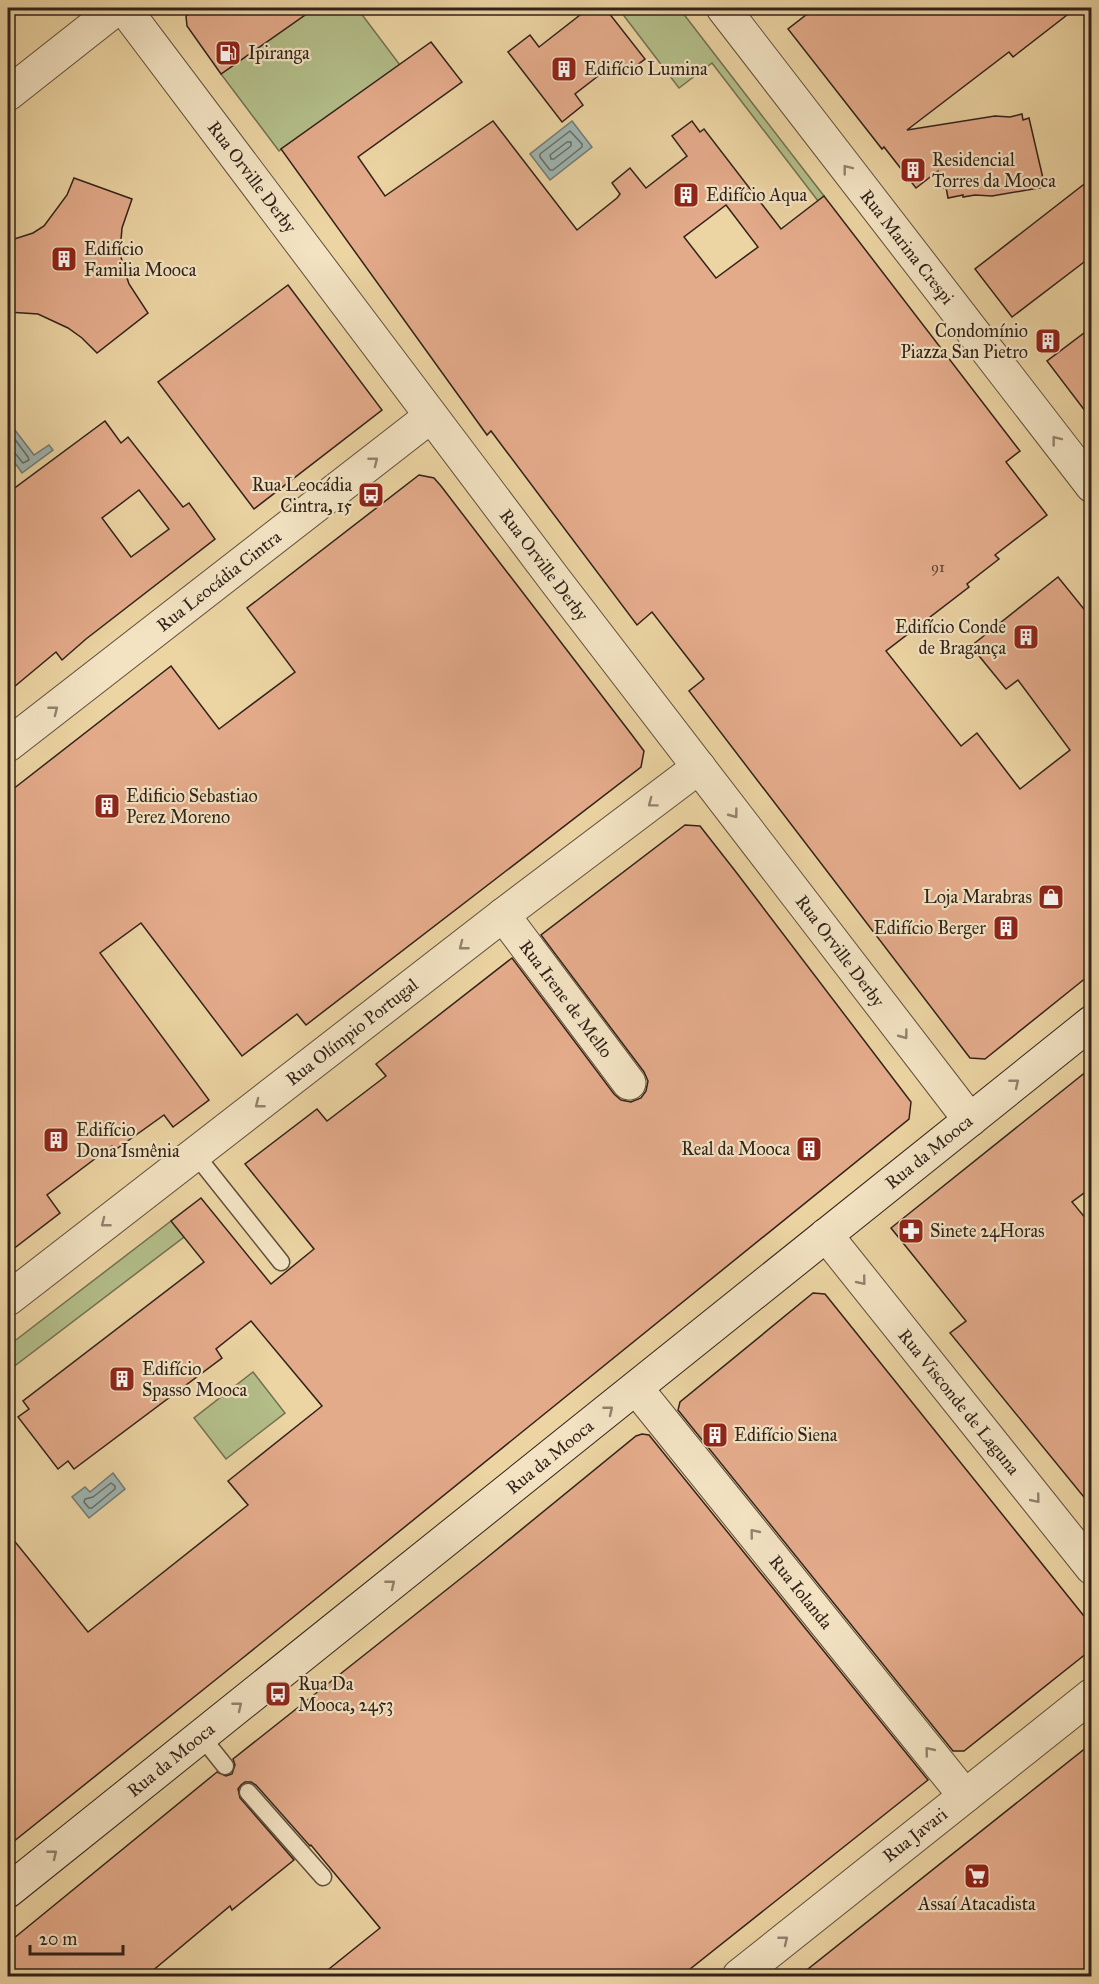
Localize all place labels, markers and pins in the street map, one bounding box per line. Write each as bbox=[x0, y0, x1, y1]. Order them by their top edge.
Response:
fuel station icon: Ipiranga bbox=[213, 38, 243, 68]
place label: Ipiranga bbox=[248, 42, 310, 65]
building icon: Edifício Lumina bbox=[549, 54, 579, 84]
place label: Edifício Lumina bbox=[584, 58, 708, 80]
place label: Residencial Torres da Mooca bbox=[932, 149, 1056, 192]
building icon: Residencial Torres da Mooca bbox=[898, 155, 928, 185]
building icon: Edifício Aqua bbox=[671, 180, 701, 210]
place label: Edifício Aqua bbox=[706, 184, 808, 207]
place label: Edifício Familia Mooca bbox=[84, 238, 197, 281]
building icon: Edifício Familia Mooca bbox=[49, 244, 79, 274]
place label: Condomínio Piazza San Pietro bbox=[901, 320, 1028, 363]
building icon: Condomínio Piazza San Pietro bbox=[1033, 326, 1063, 356]
place label: Rua Leocádia Cintra, 15 bbox=[252, 474, 353, 517]
bus stop icon: Rua Leocádia Cintra, 15 bbox=[356, 480, 386, 510]
place label: Edifício Conde de Bragança bbox=[895, 616, 1006, 660]
building icon: Edifício Conde de Bragança bbox=[1011, 622, 1041, 652]
place label: Edificio Sebastiao Perez Moreno bbox=[126, 785, 258, 828]
building icon: Edificio Sebastiao Perez Moreno bbox=[92, 791, 122, 821]
shop icon: Loja Marabras bbox=[1036, 882, 1066, 912]
place label: Loja Marabras bbox=[924, 886, 1032, 908]
building icon: Edifício Berger bbox=[991, 913, 1021, 943]
place label: Edifício Berger bbox=[874, 917, 986, 940]
place label: Edifício Dona Ismênia bbox=[76, 1119, 180, 1162]
building icon: Edifício Dona Ismênia bbox=[41, 1125, 71, 1155]
building icon: Real da Mooca bbox=[794, 1134, 824, 1164]
place label: Real da Mooca bbox=[681, 1138, 790, 1160]
pharmacy icon: Sinete 24Horas bbox=[896, 1216, 926, 1246]
place label: Sinete 24Horas bbox=[930, 1220, 1045, 1242]
place label: Edifício Spasso Mooca bbox=[142, 1358, 248, 1401]
building icon: Edifício Spasso Mooca bbox=[107, 1364, 137, 1394]
building icon: Edifício Siena bbox=[700, 1420, 730, 1450]
place label: Edifício Siena bbox=[734, 1424, 838, 1446]
place label: Rua Da Mooca, 2453 bbox=[298, 1673, 393, 1716]
bus stop icon: Rua Da Mooca, 2453 bbox=[263, 1679, 293, 1709]
supermarket icon: Assaí Atacadista bbox=[962, 1861, 992, 1891]
place label: Assaí Atacadista bbox=[917, 1893, 1036, 1915]

